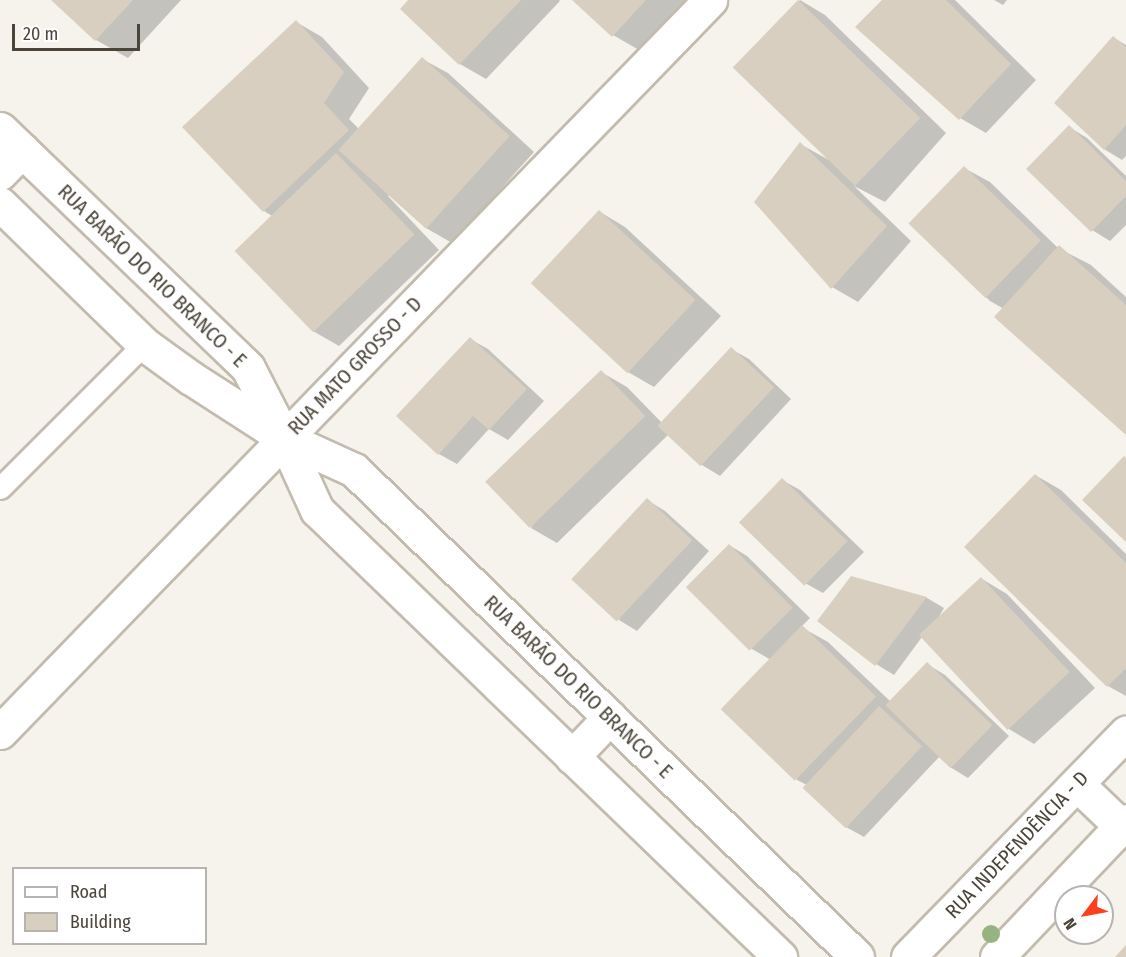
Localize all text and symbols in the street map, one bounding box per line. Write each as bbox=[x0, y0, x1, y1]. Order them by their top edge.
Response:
scale bar bbox=[15, 12, 142, 50]
text: 20 m bbox=[23, 23, 58, 45]
street label: RUA BARÃO DO RIO BRANCO - E bbox=[53, 180, 251, 372]
street label: RUA MATO GROSSO - D bbox=[283, 292, 427, 440]
street label: RUA BARÃO DO RIO BRANCO - E bbox=[479, 591, 677, 783]
street label: RUA INDEPENDÊNCIA - D bbox=[941, 766, 1093, 924]
legend bbox=[12, 867, 207, 945]
text: Road bbox=[70, 881, 107, 903]
north arrow bbox=[1054, 885, 1114, 945]
text: Building bbox=[70, 911, 131, 933]

